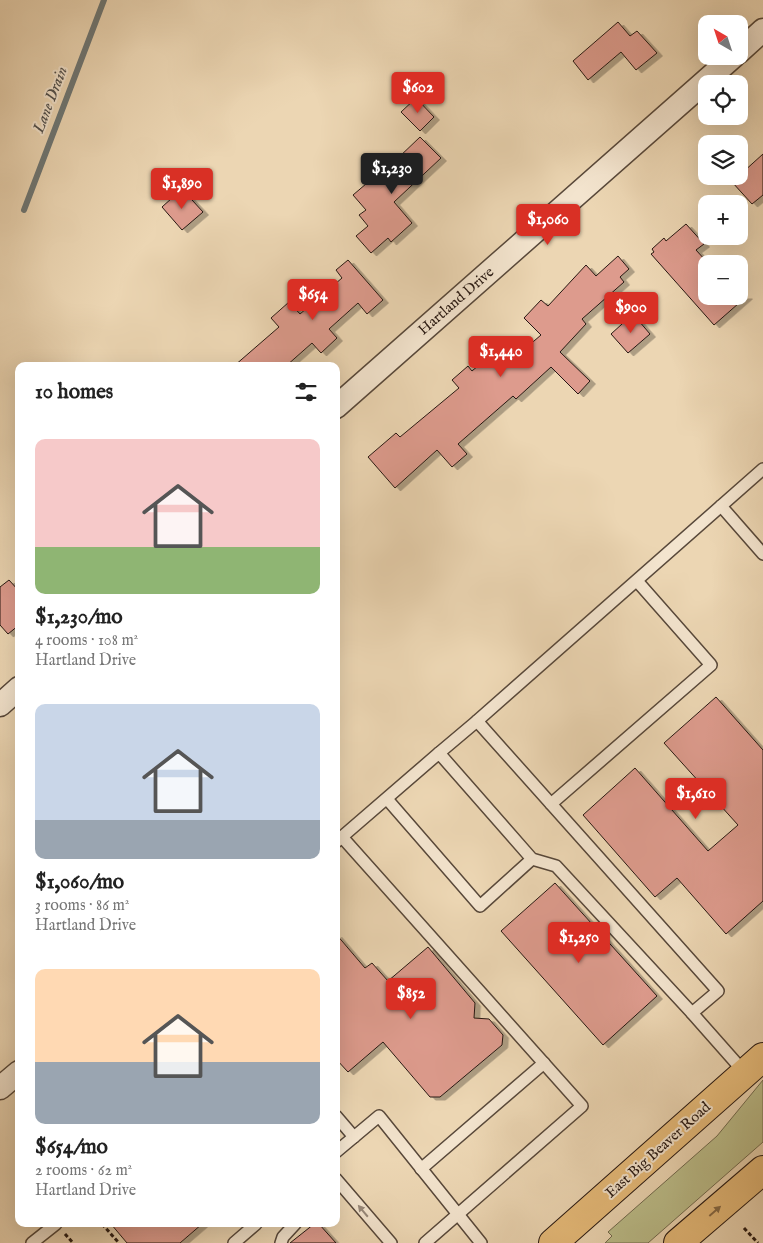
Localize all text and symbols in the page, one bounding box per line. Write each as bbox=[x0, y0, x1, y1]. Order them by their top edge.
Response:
north arrow bbox=[698, 15, 748, 65]
map controls bbox=[698, 15, 748, 305]
water label: Lane Drain bbox=[29, 64, 73, 137]
pin: $602 bbox=[388, 72, 448, 114]
button: locate bbox=[698, 75, 748, 125]
text: $602 bbox=[403, 78, 433, 98]
button: layers bbox=[698, 135, 748, 185]
pin: $1,230 bbox=[351, 152, 433, 195]
text: $1,230 bbox=[372, 159, 412, 179]
pin: $1,890 bbox=[141, 168, 223, 210]
text: $1,890 bbox=[162, 174, 202, 194]
button: + bbox=[698, 195, 748, 245]
pin: $1,060 bbox=[507, 204, 589, 246]
text: $1,060 bbox=[527, 210, 569, 230]
button: − bbox=[698, 255, 748, 305]
street label: Hartland Drive bbox=[414, 263, 498, 339]
pin: $654 bbox=[283, 278, 343, 321]
text: $654 bbox=[298, 285, 328, 305]
pin: $900 bbox=[601, 292, 661, 334]
text: $900 bbox=[615, 298, 647, 318]
pin: $1,440 bbox=[460, 336, 542, 378]
text: $1,440 bbox=[479, 342, 523, 362]
icon: filters bbox=[292, 378, 320, 406]
text: 10 homes bbox=[35, 379, 113, 406]
icon: home bbox=[133, 471, 223, 561]
text: $1,230/mo bbox=[35, 604, 123, 631]
text: 4 rooms · 108 m² bbox=[35, 631, 138, 651]
text: Hartland Drive bbox=[35, 651, 136, 671]
icon: home bbox=[133, 736, 223, 826]
pin: $1,610 bbox=[655, 778, 737, 820]
text: $1,610 bbox=[676, 784, 716, 804]
text: $1,060/mo bbox=[35, 869, 124, 896]
text: 3 rooms · 86 m² bbox=[35, 896, 129, 916]
text: Hartland Drive bbox=[35, 916, 136, 936]
pin: $1,250 bbox=[538, 922, 620, 964]
text: $1,250 bbox=[559, 928, 599, 948]
pin: $852 bbox=[381, 978, 441, 1020]
text: $852 bbox=[397, 984, 425, 1004]
icon: home bbox=[133, 1001, 223, 1091]
street label: East Big Beaver Road bbox=[601, 1097, 715, 1202]
text: $654/mo bbox=[35, 1134, 108, 1161]
text: 2 rooms · 62 m² bbox=[35, 1161, 132, 1181]
text: Hartland Drive bbox=[35, 1181, 136, 1201]
one-way arrow bbox=[358, 1205, 369, 1218]
one-way arrow bbox=[708, 1205, 720, 1217]

